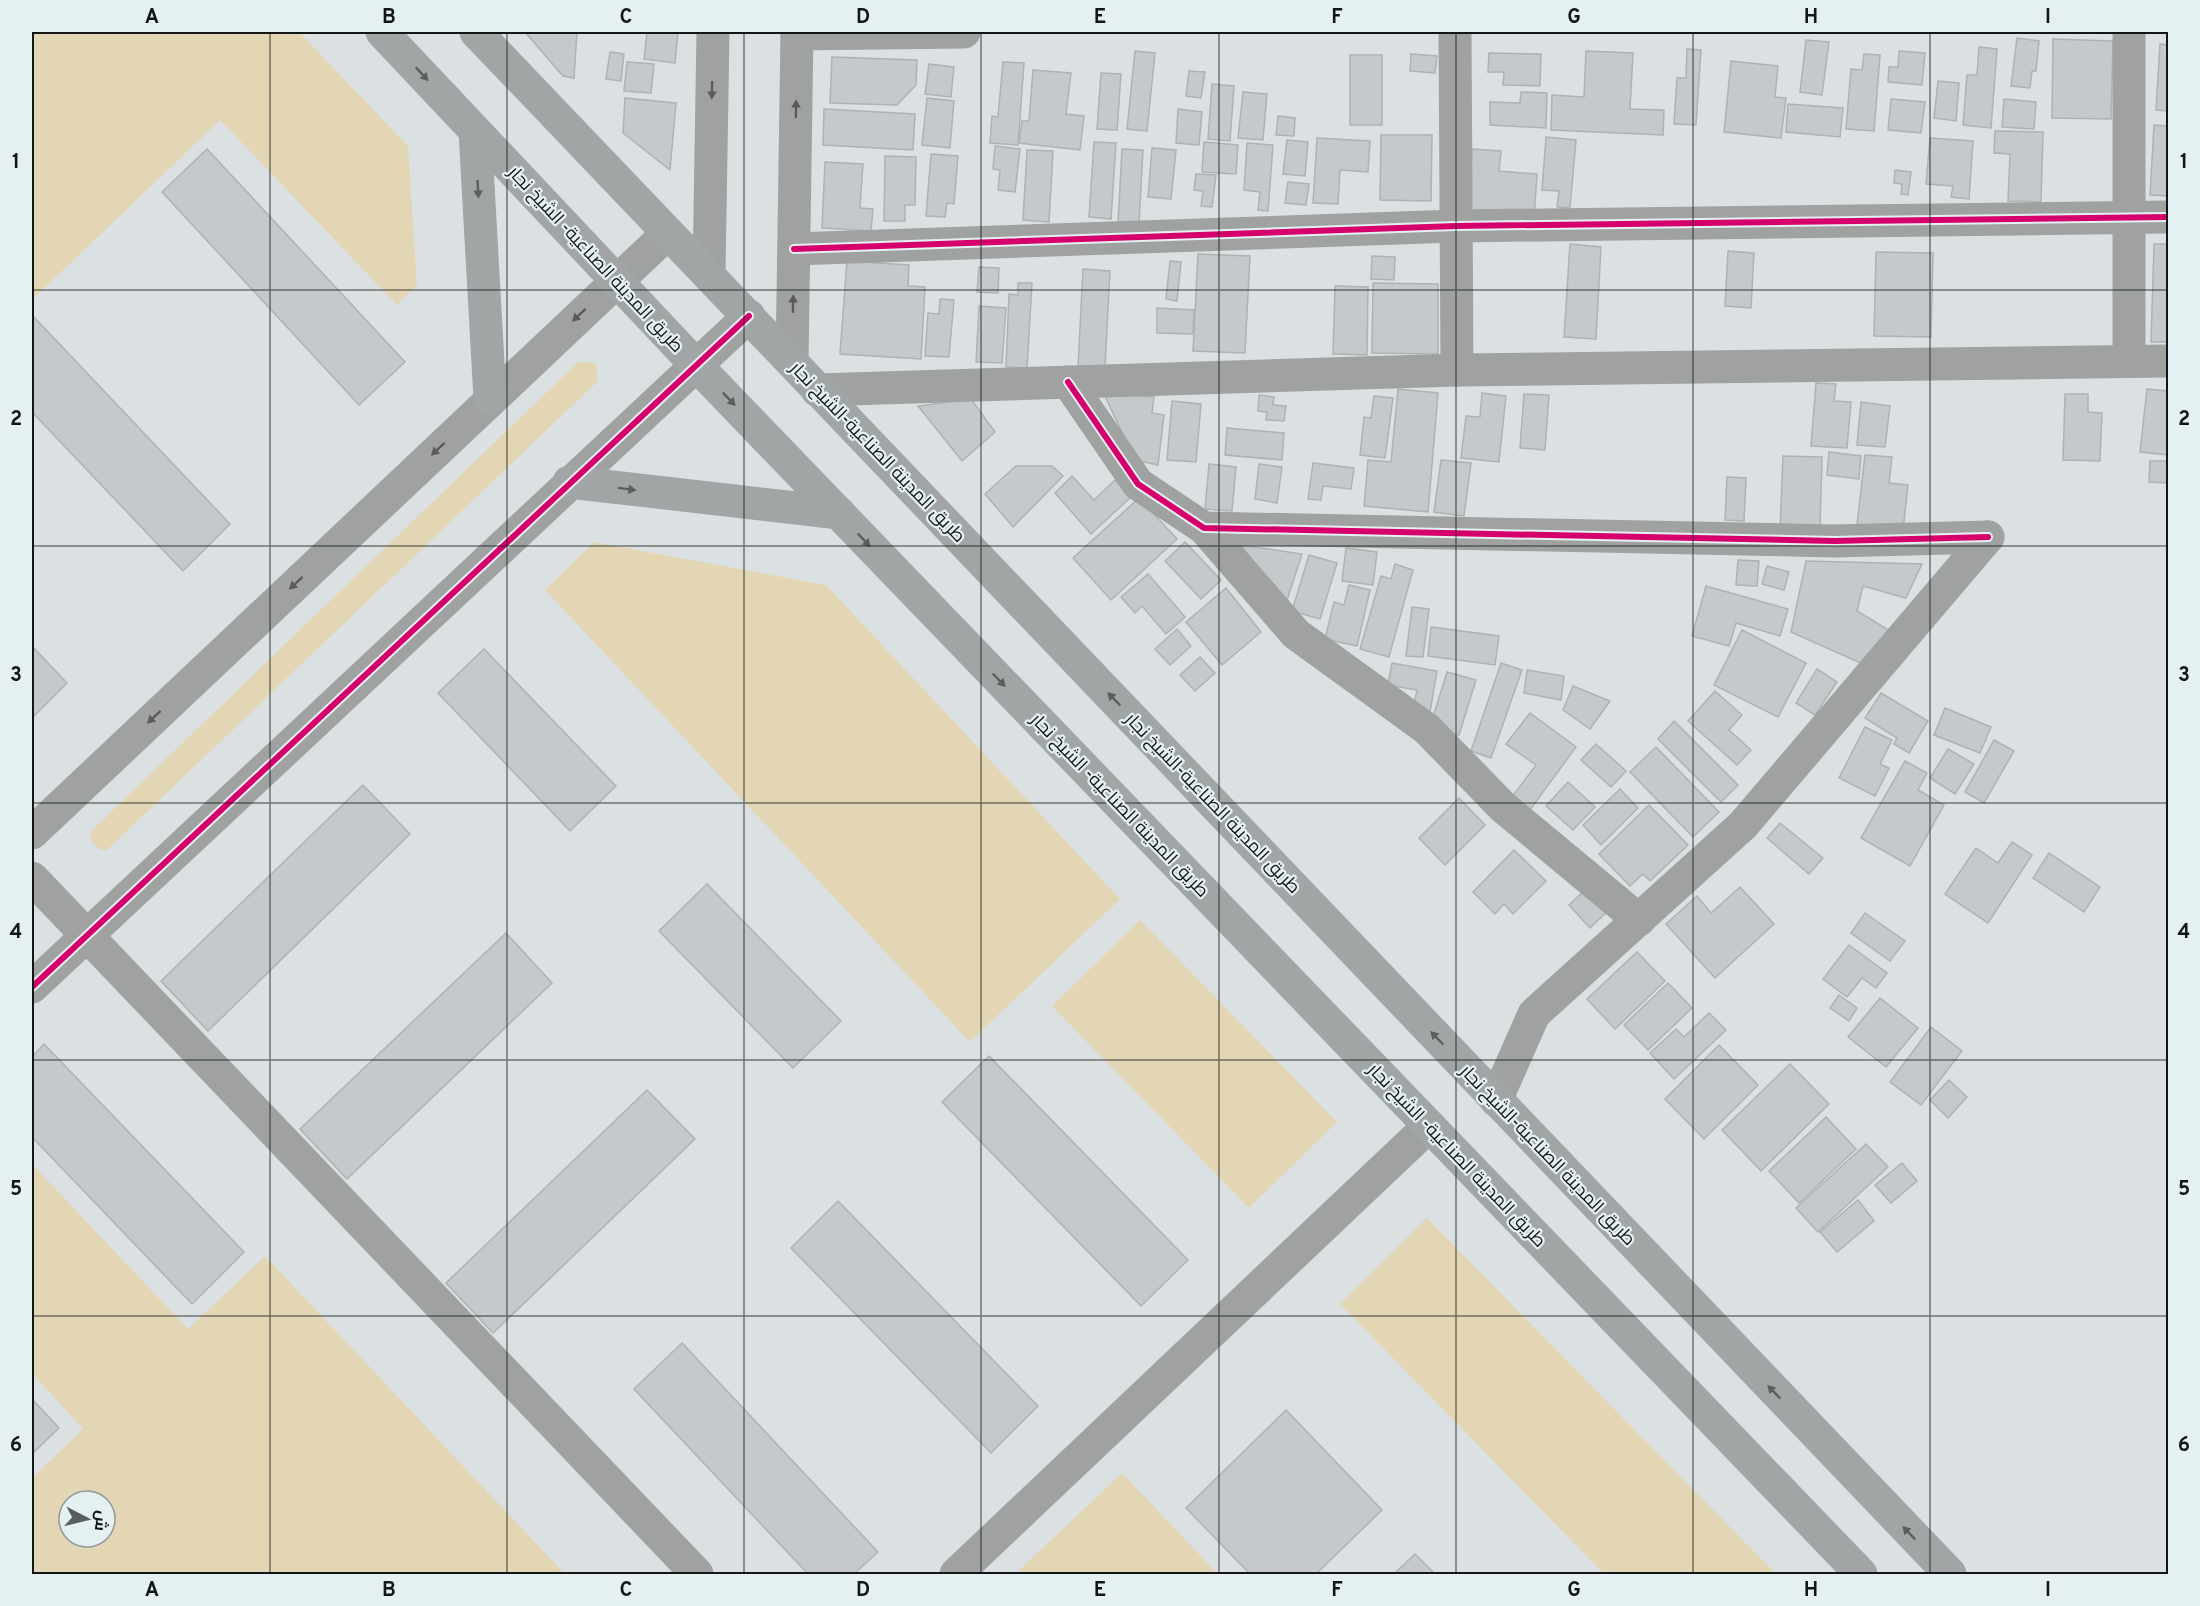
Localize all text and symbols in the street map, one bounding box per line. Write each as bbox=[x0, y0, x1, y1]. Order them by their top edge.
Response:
text: A bbox=[145, 5, 159, 31]
text: B bbox=[382, 5, 396, 31]
text: C bbox=[620, 5, 632, 31]
text: D bbox=[856, 5, 870, 31]
text: E bbox=[1094, 5, 1106, 31]
text: F bbox=[1331, 5, 1343, 31]
text: G bbox=[1567, 5, 1581, 31]
text: H bbox=[1804, 5, 1818, 31]
text: I bbox=[2045, 5, 2051, 31]
one-way arrow bbox=[415, 67, 429, 82]
one-way arrow bbox=[707, 80, 716, 99]
one-way arrow bbox=[791, 99, 801, 118]
text: 1 bbox=[12, 150, 20, 176]
text: 1 bbox=[2180, 150, 2188, 176]
street label: طريق المدينة الصناعية- الشيخ نجار bbox=[502, 161, 688, 358]
one-way arrow bbox=[474, 180, 483, 199]
one-way arrow bbox=[788, 294, 798, 313]
one-way arrow bbox=[572, 308, 587, 322]
street label: طريق المدينة الصناعية-الشيخ نجار bbox=[784, 357, 970, 548]
one-way arrow bbox=[722, 392, 736, 407]
text: 2 bbox=[10, 407, 22, 433]
text: 2 bbox=[2178, 407, 2190, 433]
one-way arrow bbox=[430, 442, 445, 456]
one-way arrow bbox=[618, 484, 637, 493]
one-way arrow bbox=[857, 532, 871, 547]
one-way arrow bbox=[289, 576, 304, 589]
text: 3 bbox=[10, 663, 22, 689]
text: 3 bbox=[2178, 663, 2190, 689]
one-way arrow bbox=[992, 673, 1006, 687]
one-way arrow bbox=[1107, 692, 1121, 707]
street label: طريق المدينة الصناعية-الشيخ نجار bbox=[1119, 708, 1305, 899]
street label: طريق المدينة الصناعية- الشيخ نجار bbox=[1024, 709, 1213, 903]
one-way arrow bbox=[147, 710, 162, 724]
text: 4 bbox=[10, 920, 22, 946]
text: 4 bbox=[2178, 920, 2190, 946]
one-way arrow bbox=[1430, 1031, 1444, 1046]
street label: طريق المدينة الصناعية- الشيخ نجار bbox=[1361, 1059, 1550, 1253]
street label: طريق المدينة الصناعية-الشيخ نجار bbox=[1454, 1060, 1640, 1251]
text: 5 bbox=[10, 1177, 22, 1203]
text: 5 bbox=[2178, 1177, 2190, 1203]
one-way arrow bbox=[1768, 1385, 1782, 1399]
text: 6 bbox=[10, 1433, 22, 1459]
text: 6 bbox=[2178, 1433, 2190, 1459]
north arrow bbox=[57, 1489, 117, 1549]
text: ش bbox=[89, 1509, 111, 1532]
one-way arrow bbox=[1902, 1526, 1916, 1541]
text: A bbox=[145, 1578, 159, 1604]
text: B bbox=[382, 1578, 396, 1604]
text: C bbox=[620, 1578, 632, 1604]
text: D bbox=[856, 1578, 870, 1604]
text: E bbox=[1094, 1578, 1106, 1604]
text: F bbox=[1331, 1578, 1343, 1604]
text: G bbox=[1567, 1578, 1581, 1604]
text: H bbox=[1804, 1578, 1818, 1604]
text: I bbox=[2045, 1578, 2051, 1604]

